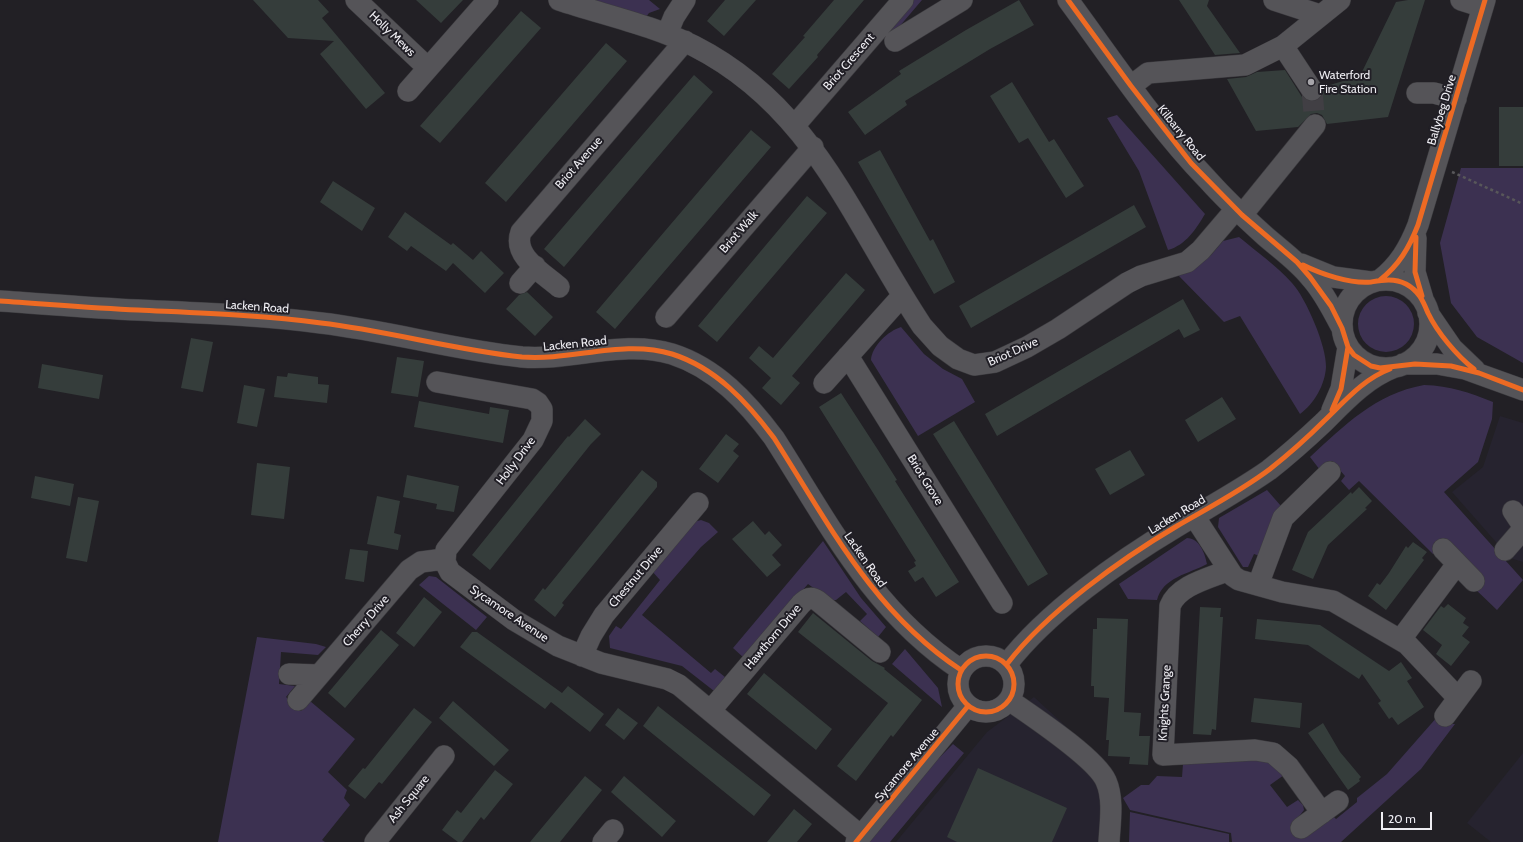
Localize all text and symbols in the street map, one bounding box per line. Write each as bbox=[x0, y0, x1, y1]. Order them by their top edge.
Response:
street label: Holly Mews bbox=[366, 8, 418, 60]
street label: Briot Crescent bbox=[820, 31, 878, 93]
place label: Waterford Fire Station bbox=[1319, 68, 1377, 96]
street label: Ballybeg Drive bbox=[1424, 73, 1460, 147]
marker: Waterford Fire Station bbox=[1306, 77, 1316, 87]
street label: Kilbarry Road bbox=[1154, 102, 1208, 164]
street label: Briot Avenue bbox=[552, 134, 606, 192]
street label: Briot Walk bbox=[717, 208, 761, 256]
street label: Lacken Road bbox=[225, 298, 289, 316]
street label: Lacken Road bbox=[542, 333, 608, 355]
street label: Briot Drive bbox=[986, 335, 1040, 369]
street label: Holly Drive bbox=[493, 434, 539, 488]
street label: Briot Grove bbox=[904, 452, 946, 508]
street label: Lacken Road bbox=[1146, 492, 1208, 538]
street label: Lacken Road bbox=[841, 530, 889, 590]
street label: Chestnut Drive bbox=[606, 543, 666, 611]
street label: Sycamore Avenue bbox=[467, 582, 551, 646]
street label: Cherry Drive bbox=[340, 592, 392, 650]
street label: Hawthorn Drive bbox=[742, 602, 804, 672]
street label: Knights Grange bbox=[1156, 664, 1174, 742]
street label: Sycamore Avenue bbox=[872, 725, 942, 805]
street label: Ash Square bbox=[385, 772, 433, 826]
scale bar bbox=[1383, 804, 1434, 830]
text: 20 m bbox=[1388, 811, 1416, 826]

